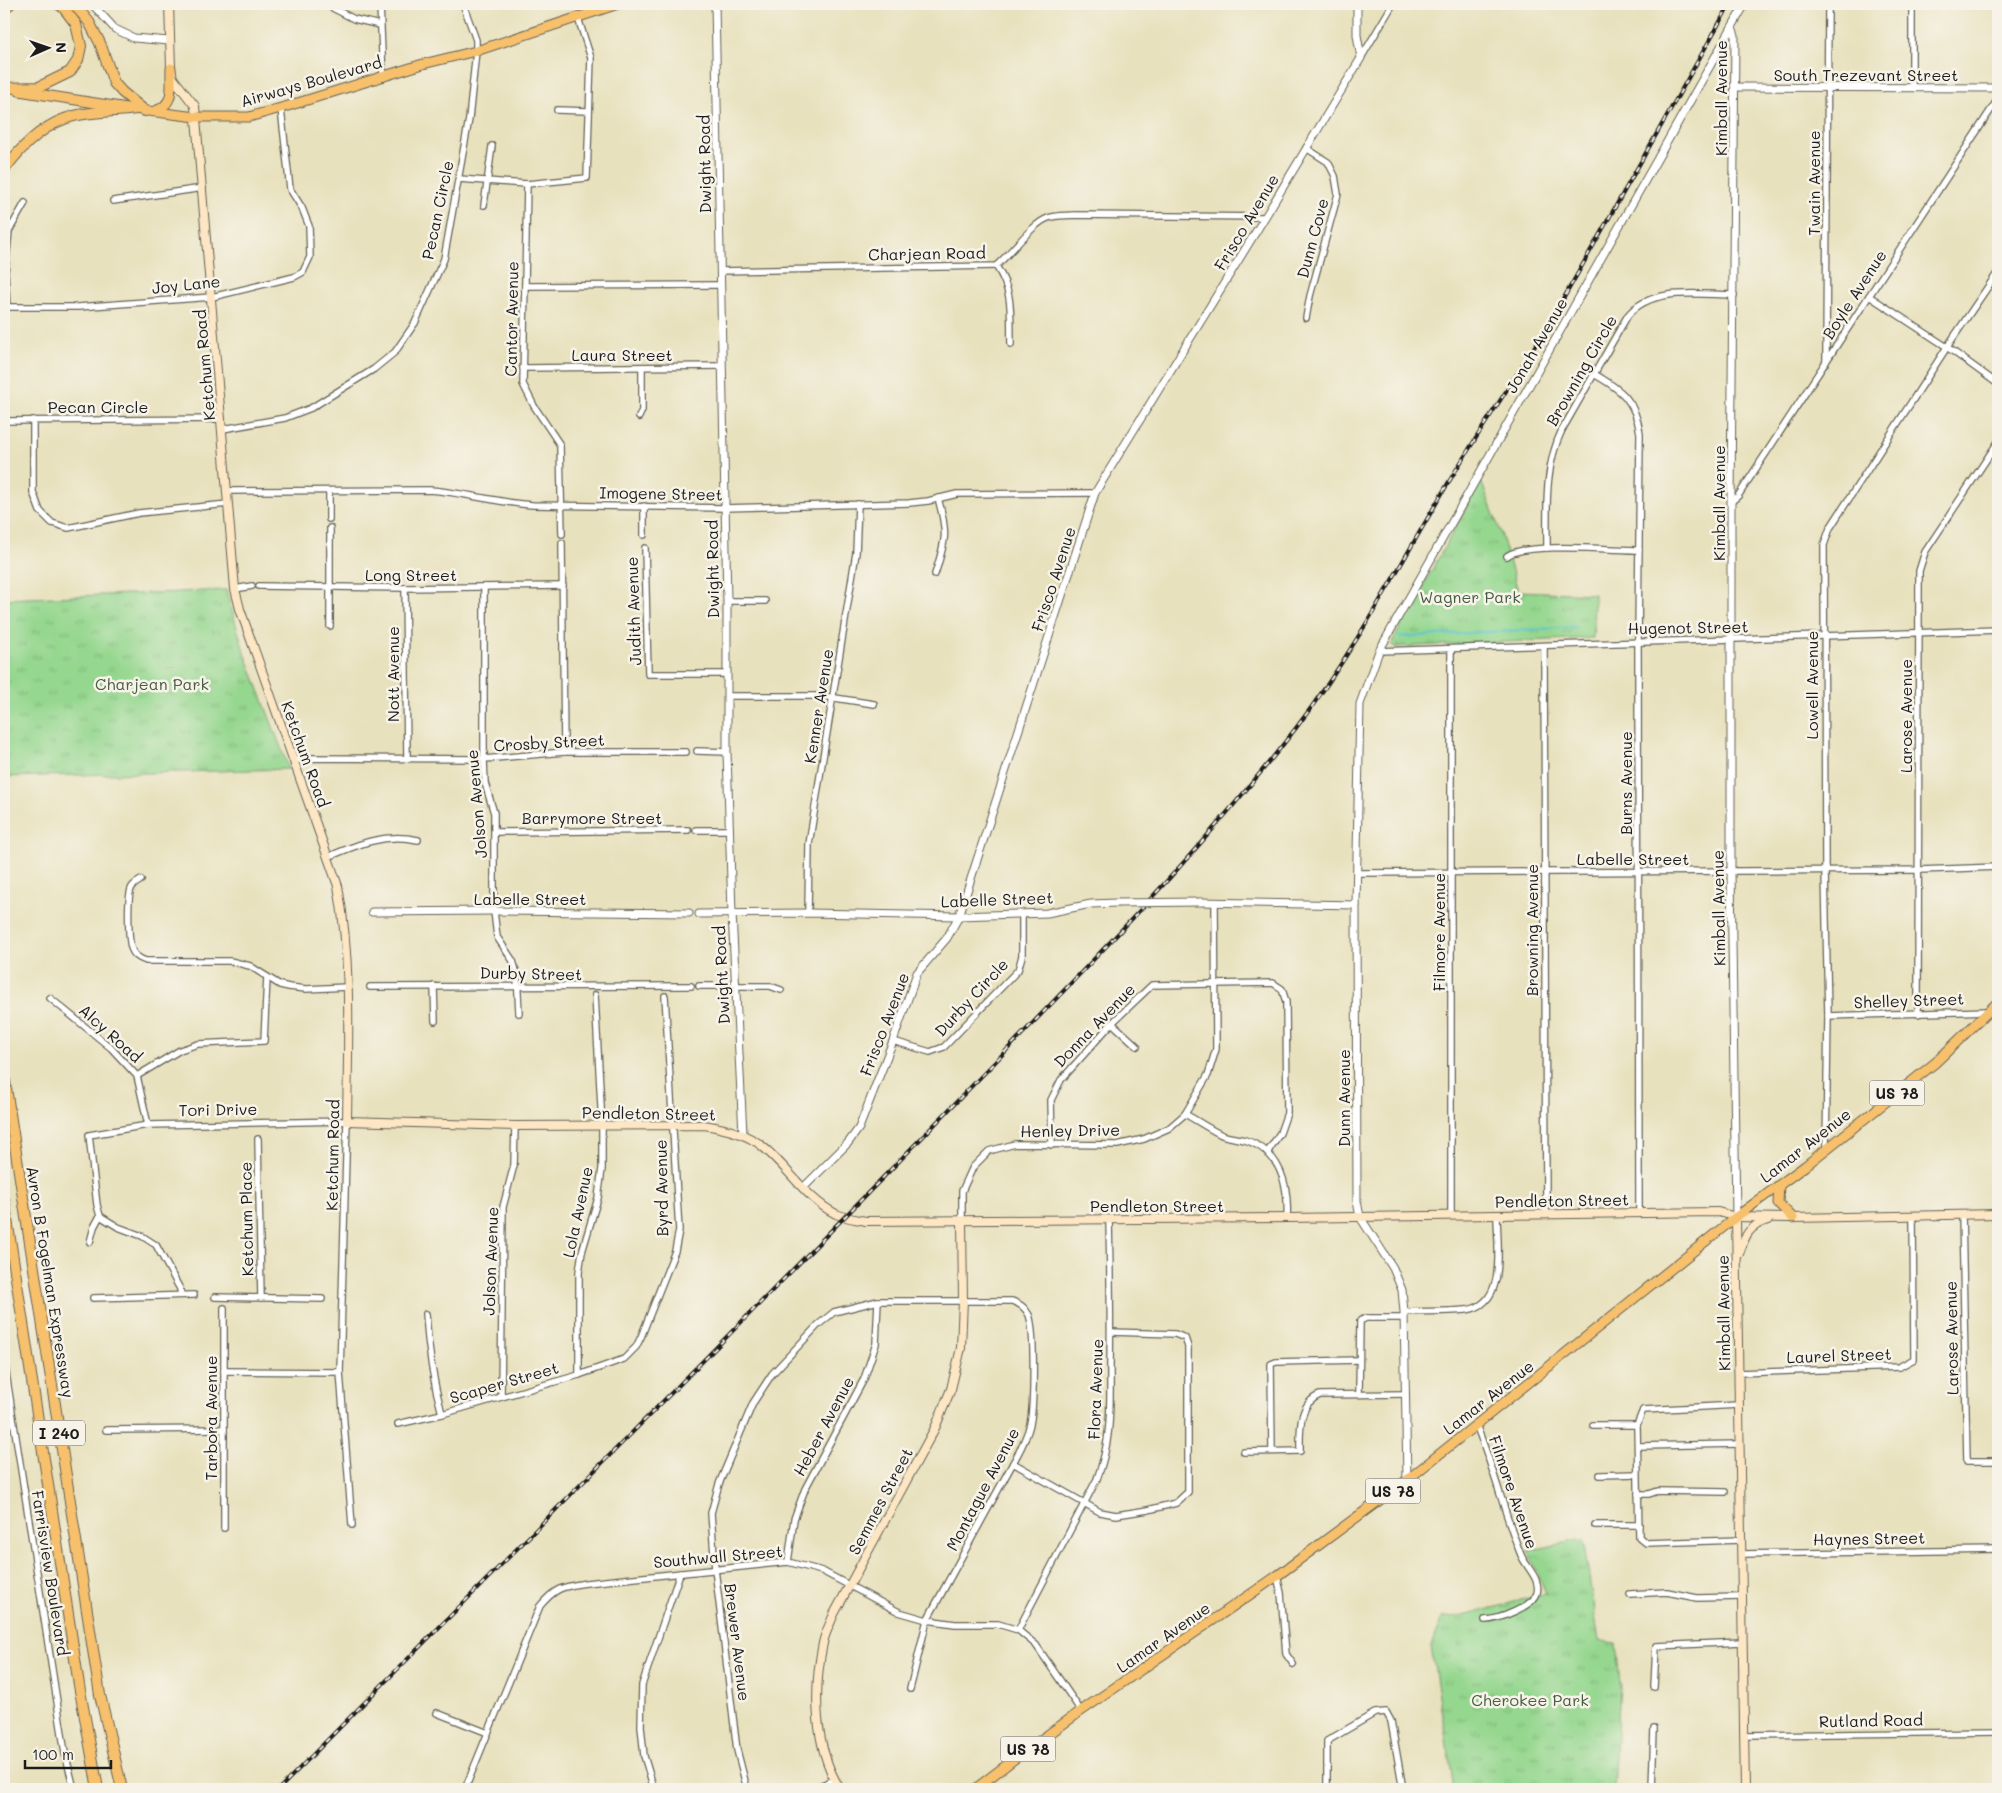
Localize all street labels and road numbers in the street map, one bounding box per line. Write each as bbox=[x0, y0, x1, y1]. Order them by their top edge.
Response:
street label: Kimball Avenue bbox=[1710, 40, 1731, 156]
street label: Airways Boulevard bbox=[238, 51, 384, 111]
street label: South Trezevant Street bbox=[1774, 64, 1958, 85]
street label: Dwight Road bbox=[693, 115, 715, 213]
street label: Twain Avenue bbox=[1803, 130, 1824, 236]
street label: Pecan Circle bbox=[416, 159, 458, 261]
street label: Frisco Avenue bbox=[1209, 170, 1283, 274]
street label: Dunn Cove bbox=[1291, 196, 1333, 280]
street label: Charjean Road bbox=[868, 241, 986, 265]
street label: Boyle Avenue bbox=[1817, 245, 1891, 343]
street label: Cantor Avenue bbox=[499, 261, 523, 377]
street label: Joy Lane bbox=[151, 270, 221, 298]
street label: Jonah Avenue bbox=[1500, 294, 1572, 396]
street label: Ketchum Road bbox=[189, 309, 219, 421]
street label: Browning Circle bbox=[1541, 311, 1621, 429]
street label: Laura Street bbox=[571, 344, 673, 365]
street label: Pecan Circle bbox=[48, 396, 148, 417]
street label: Kimball Avenue bbox=[1708, 445, 1729, 561]
street label: Imogene Street bbox=[599, 481, 723, 505]
street label: Dwight Road bbox=[701, 520, 723, 618]
street label: Frisco Avenue bbox=[1026, 524, 1080, 634]
street label: Judith Avenue bbox=[621, 556, 645, 666]
street label: Long Street bbox=[365, 564, 457, 585]
street label: Hugenot Street bbox=[1627, 615, 1749, 639]
street label: Nott Avenue bbox=[382, 626, 403, 722]
street label: Lowell Avenue bbox=[1801, 631, 1822, 739]
street label: Kenner Avenue bbox=[799, 647, 837, 765]
street label: Larose Avenue bbox=[1895, 659, 1916, 773]
street label: Ketchum Road bbox=[277, 698, 335, 810]
street label: Crosby Street bbox=[493, 729, 605, 755]
street label: Burns Avenue bbox=[1615, 731, 1636, 835]
street label: Jolson Avenue bbox=[461, 749, 491, 859]
street label: Barrymore Street bbox=[522, 807, 662, 828]
street label: Labelle Street bbox=[1577, 848, 1689, 869]
street label: Kimball Avenue bbox=[1706, 850, 1730, 966]
street label: Browning Avenue bbox=[1521, 864, 1542, 996]
street label: Filmore Avenue bbox=[1428, 873, 1449, 991]
street label: Labelle Street bbox=[940, 887, 1054, 911]
street label: Labelle Street bbox=[474, 888, 586, 909]
street label: Dwight Road bbox=[708, 925, 734, 1025]
street label: Durby Circle bbox=[930, 954, 1012, 1040]
street label: Durby Street bbox=[480, 962, 582, 984]
street label: Frisco Avenue bbox=[855, 969, 913, 1079]
street label: Donna Avenue bbox=[1049, 979, 1139, 1071]
street label: Shelley Street bbox=[1854, 988, 1964, 1012]
street label: Alcy Road bbox=[75, 999, 147, 1067]
street label: Dunn Avenue bbox=[1333, 1049, 1354, 1147]
road number: US 78 bbox=[1870, 1080, 1924, 1106]
street label: Tori Drive bbox=[178, 1098, 258, 1120]
street label: Ketchum Road bbox=[321, 1099, 343, 1211]
street label: Pendleton Street bbox=[582, 1101, 716, 1125]
street label: Lamar Avenue bbox=[1755, 1103, 1855, 1187]
street label: Henley Drive bbox=[1020, 1119, 1120, 1141]
street label: Byrd Avenue bbox=[650, 1139, 672, 1237]
street label: Ketchum Place bbox=[234, 1161, 258, 1277]
street label: Avron B Fogelman Expressway bbox=[22, 1165, 80, 1399]
street label: Lola Avenue bbox=[557, 1165, 597, 1259]
street label: Pendleton Street bbox=[1495, 1188, 1629, 1212]
street label: Pendleton Street bbox=[1090, 1195, 1224, 1216]
street label: Jolson Avenue bbox=[478, 1206, 502, 1316]
street label: Kimball Avenue bbox=[1711, 1255, 1735, 1371]
street label: Larose Avenue bbox=[1940, 1281, 1962, 1395]
street label: Flora Avenue bbox=[1083, 1338, 1107, 1440]
street label: Laurel Street bbox=[1786, 1343, 1892, 1367]
street label: Tarbora Avenue bbox=[200, 1355, 221, 1481]
street label: Lamar Avenue bbox=[1438, 1355, 1538, 1439]
street label: Scaper Street bbox=[447, 1356, 561, 1408]
street label: Heber Avenue bbox=[788, 1373, 858, 1479]
road number: I 240 bbox=[33, 1420, 85, 1446]
street label: Montague Avenue bbox=[941, 1424, 1023, 1554]
street label: Filmore Avenue bbox=[1485, 1433, 1543, 1551]
street label: Semmes Street bbox=[843, 1444, 917, 1558]
road number: US 78 bbox=[1366, 1478, 1420, 1504]
street label: Farrisview Boulevard bbox=[28, 1489, 74, 1657]
street label: Haynes Street bbox=[1813, 1527, 1925, 1549]
street label: Southwall Street bbox=[652, 1540, 784, 1572]
street label: Brewer Avenue bbox=[720, 1582, 756, 1702]
street label: Lamar Avenue bbox=[1112, 1597, 1214, 1677]
street label: Rutland Road bbox=[1819, 1709, 1923, 1731]
road number: US 78 bbox=[1000, 1736, 1056, 1762]

